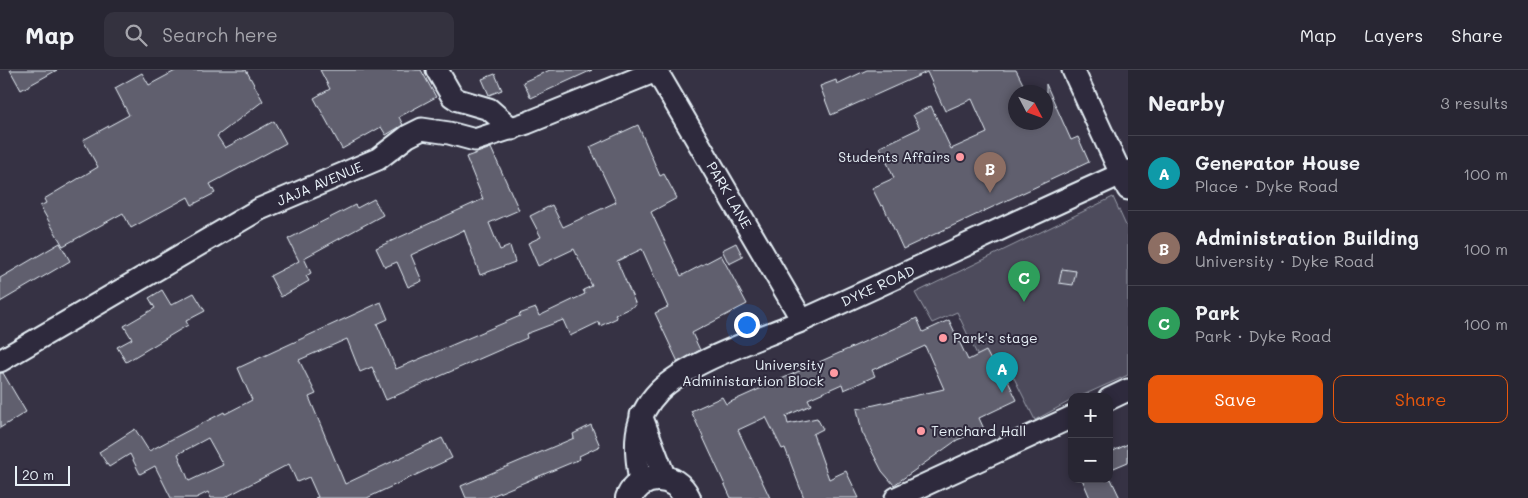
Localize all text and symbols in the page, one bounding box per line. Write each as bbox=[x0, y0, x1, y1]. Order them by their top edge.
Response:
search box bbox=[104, 12, 454, 57]
text: Map bbox=[25, 19, 74, 50]
icon: search bbox=[122, 21, 150, 49]
text: Search here bbox=[162, 22, 278, 47]
text: Map bbox=[1300, 23, 1336, 47]
text: Layers bbox=[1364, 23, 1423, 47]
text: Share bbox=[1451, 23, 1503, 47]
north arrow bbox=[1008, 85, 1053, 130]
text: Nearby bbox=[1148, 89, 1225, 116]
text: 3 results bbox=[1440, 92, 1508, 113]
place label: Students Affairs bbox=[838, 147, 950, 166]
text: Generator House bbox=[1195, 150, 1360, 175]
marker: Students Affairs bbox=[954, 151, 966, 163]
pin: B bbox=[974, 152, 1006, 193]
street label: JAJA AVENUE bbox=[274, 157, 365, 210]
street label: PARK LANE bbox=[703, 158, 757, 232]
text: A bbox=[1158, 163, 1170, 184]
text: 100 m bbox=[1463, 163, 1508, 184]
text: Place · Dyke Road bbox=[1195, 175, 1338, 196]
text: Administration Building bbox=[1195, 225, 1419, 250]
text: B bbox=[1159, 238, 1169, 259]
text: 100 m bbox=[1463, 238, 1508, 259]
text: University · Dyke Road bbox=[1195, 250, 1374, 271]
street label: DYKE ROAD bbox=[838, 260, 918, 311]
pin: C bbox=[1008, 261, 1040, 302]
text: Park bbox=[1195, 300, 1240, 325]
your location bbox=[734, 312, 760, 338]
text: C bbox=[1158, 313, 1170, 334]
text: 100 m bbox=[1463, 313, 1508, 334]
text: Park · Dyke Road bbox=[1195, 325, 1331, 346]
place label: Park's stage bbox=[953, 328, 1038, 347]
marker: Park's stage bbox=[937, 332, 949, 344]
pin: A bbox=[986, 352, 1018, 393]
place label: University Administartion Block bbox=[682, 355, 824, 390]
marker: University Administartion Block bbox=[828, 367, 840, 379]
button: Save bbox=[1148, 375, 1323, 423]
button: Share bbox=[1333, 375, 1508, 423]
map controls bbox=[1068, 393, 1113, 483]
button: + bbox=[1068, 393, 1113, 438]
place label: Tenchard Hall bbox=[931, 421, 1026, 440]
marker: Tenchard Hall bbox=[915, 425, 927, 437]
button: − bbox=[1068, 438, 1113, 483]
scale bar bbox=[15, 463, 70, 486]
text: 20 m bbox=[22, 465, 54, 484]

